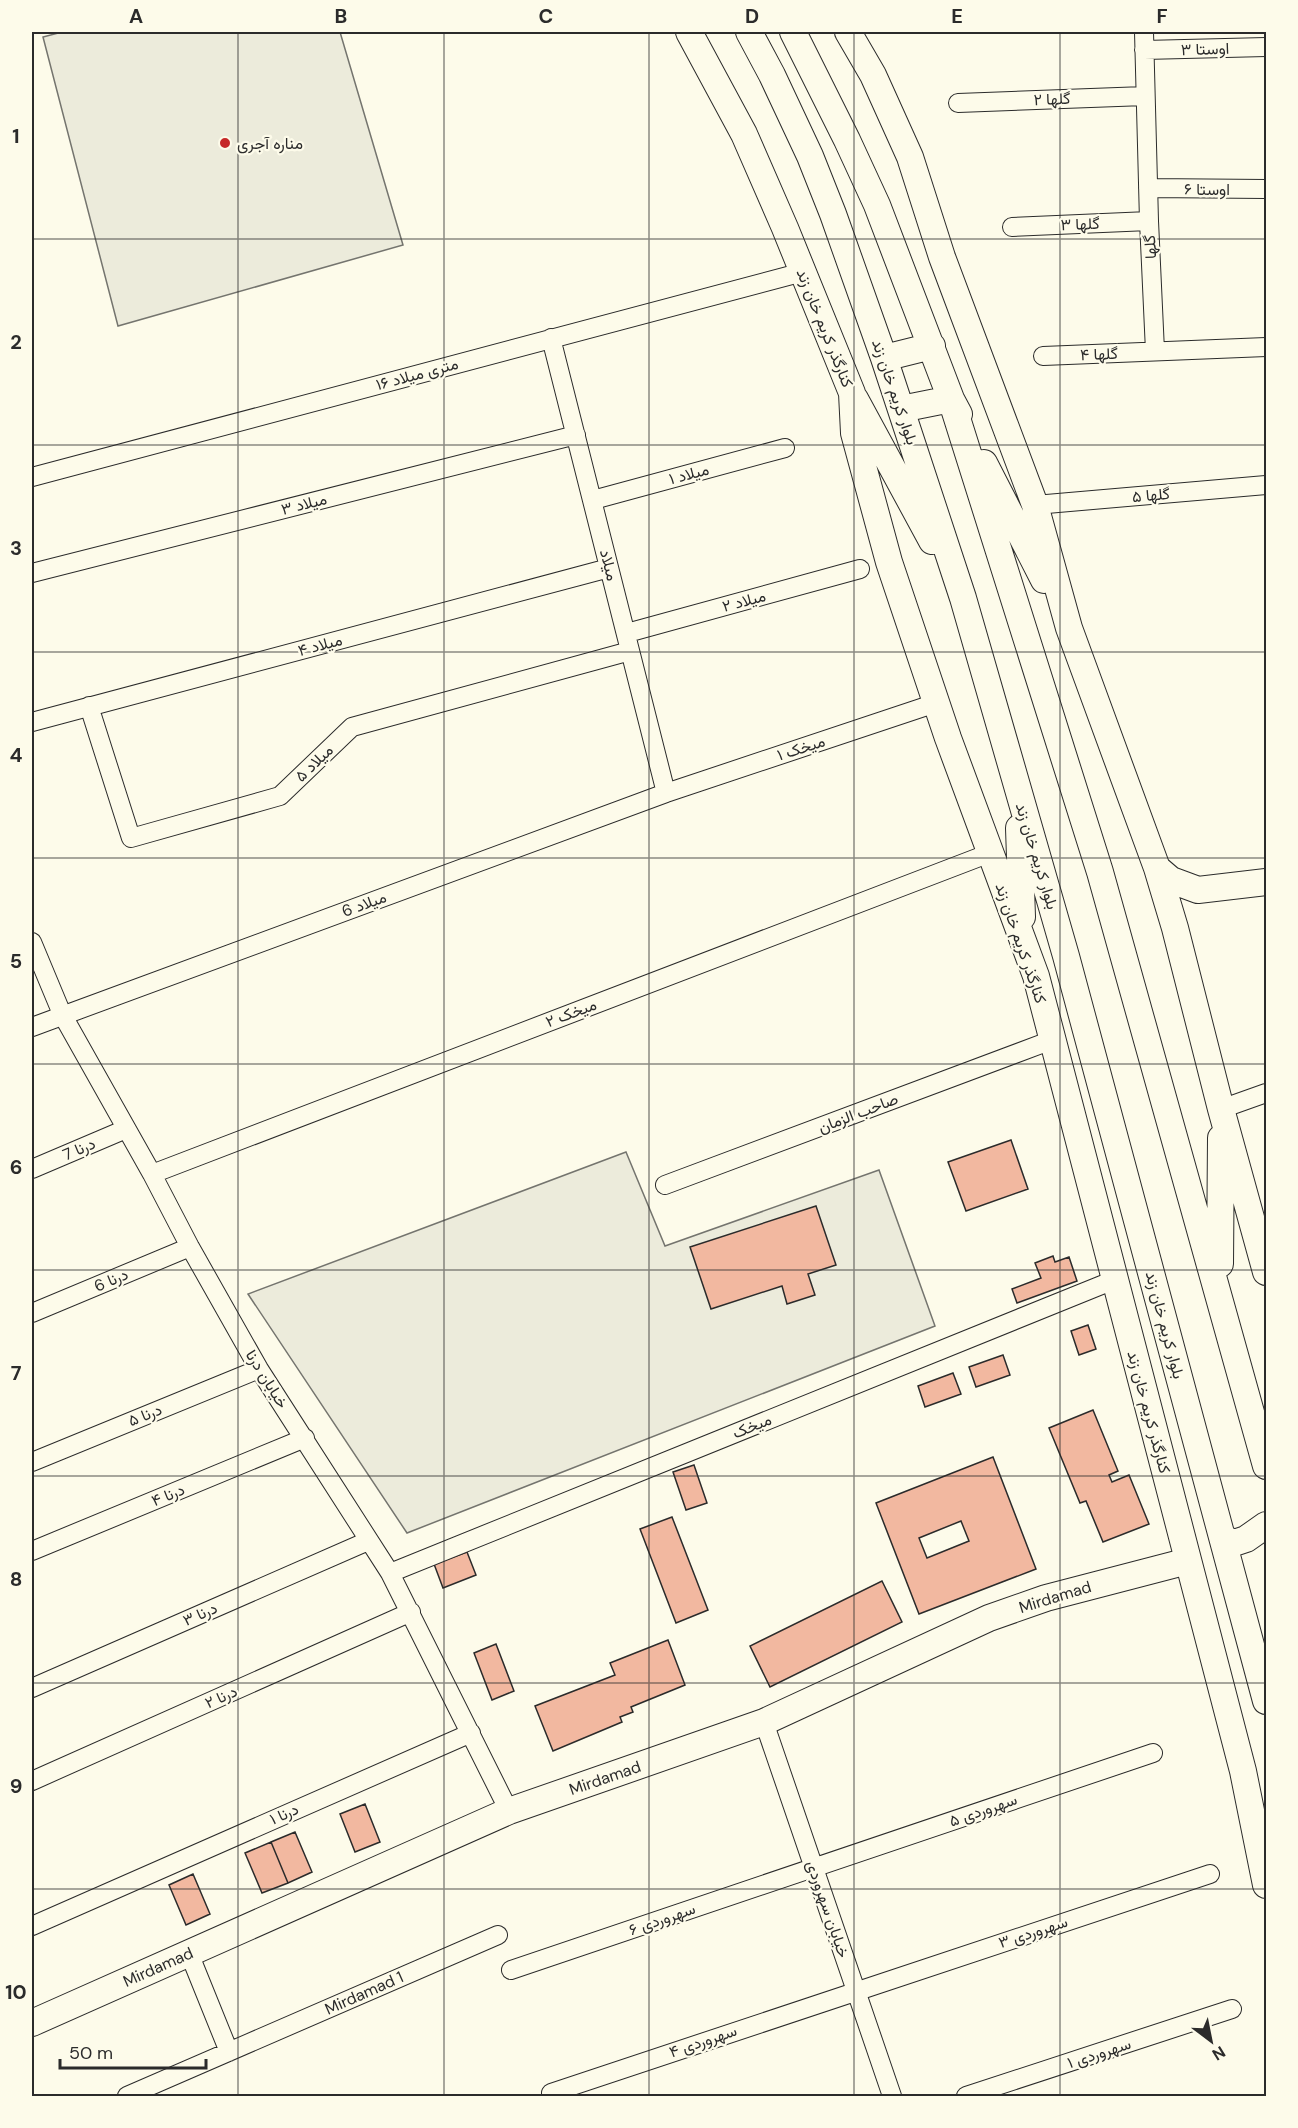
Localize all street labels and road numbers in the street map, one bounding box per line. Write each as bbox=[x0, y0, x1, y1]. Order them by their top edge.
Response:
street label: اوستا ۳ bbox=[1180, 38, 1230, 60]
street label: گلها ۲ bbox=[1033, 88, 1071, 110]
street label: اوستا ۶ bbox=[1184, 179, 1230, 200]
street label: گلها ۳ bbox=[1060, 213, 1100, 235]
street label: گلها bbox=[1139, 234, 1161, 260]
street label: کنارگذر کریم خان زند bbox=[792, 266, 858, 390]
street label: بلوار کریم خان زند bbox=[867, 336, 923, 448]
street label: گلها ۴ bbox=[1080, 343, 1118, 365]
street label: ۱۶ متری میلاد bbox=[374, 353, 460, 395]
street label: میلاد ۱ bbox=[667, 459, 711, 489]
street label: گلها ۵ bbox=[1131, 483, 1171, 507]
street label: میلاد ۳ bbox=[279, 488, 329, 520]
street label: میلاد bbox=[595, 547, 623, 583]
street label: میلاد ۲ bbox=[720, 585, 768, 617]
street label: میلاد ۴ bbox=[296, 629, 344, 661]
street label: میخک ۱ bbox=[774, 730, 828, 766]
street label: میلاد ۵ bbox=[290, 740, 338, 786]
street label: بلوار کریم خان زند bbox=[1011, 800, 1063, 912]
street label: کنارگذر کریم خان زند bbox=[991, 880, 1051, 1006]
street label: میلاد 6 bbox=[339, 886, 389, 922]
street label: میخک ۲ bbox=[543, 994, 599, 1032]
street label: صاحب الزمان bbox=[815, 1088, 901, 1138]
street label: درنا 7 bbox=[59, 1133, 99, 1165]
street label: درنا 6 bbox=[91, 1263, 131, 1297]
street label: بلوار کریم خان زند bbox=[1141, 1269, 1189, 1381]
street label: خیابان درنا bbox=[241, 1346, 293, 1413]
street label: کنارگذر کریم خان زند bbox=[1123, 1348, 1175, 1476]
street label: درنا ۵ bbox=[125, 1399, 165, 1431]
street label: میخک bbox=[729, 1409, 775, 1443]
street label: درنا ۴ bbox=[148, 1479, 188, 1511]
street label: Mirdamad bbox=[1016, 1576, 1094, 1618]
street label: درنا ۳ bbox=[179, 1597, 221, 1631]
street label: درنا ۲ bbox=[201, 1681, 241, 1713]
street label: Mirdamad bbox=[566, 1756, 644, 1800]
street label: سهروردی ۵ bbox=[946, 1789, 1020, 1831]
street label: درنا ۱ bbox=[266, 1798, 302, 1830]
street label: خیابان سهروردی bbox=[802, 1858, 855, 1961]
street label: سهروردی ۶ bbox=[626, 1898, 698, 1940]
street label: سهروردی ۳ bbox=[996, 1911, 1070, 1953]
street label: Mirdamad bbox=[120, 1942, 196, 1992]
street label: Mirdamad 1 bbox=[321, 1966, 407, 2020]
street label: سهروردی ۴ bbox=[666, 2020, 740, 2062]
street label: سهروردی ۱ bbox=[1065, 2033, 1133, 2073]

